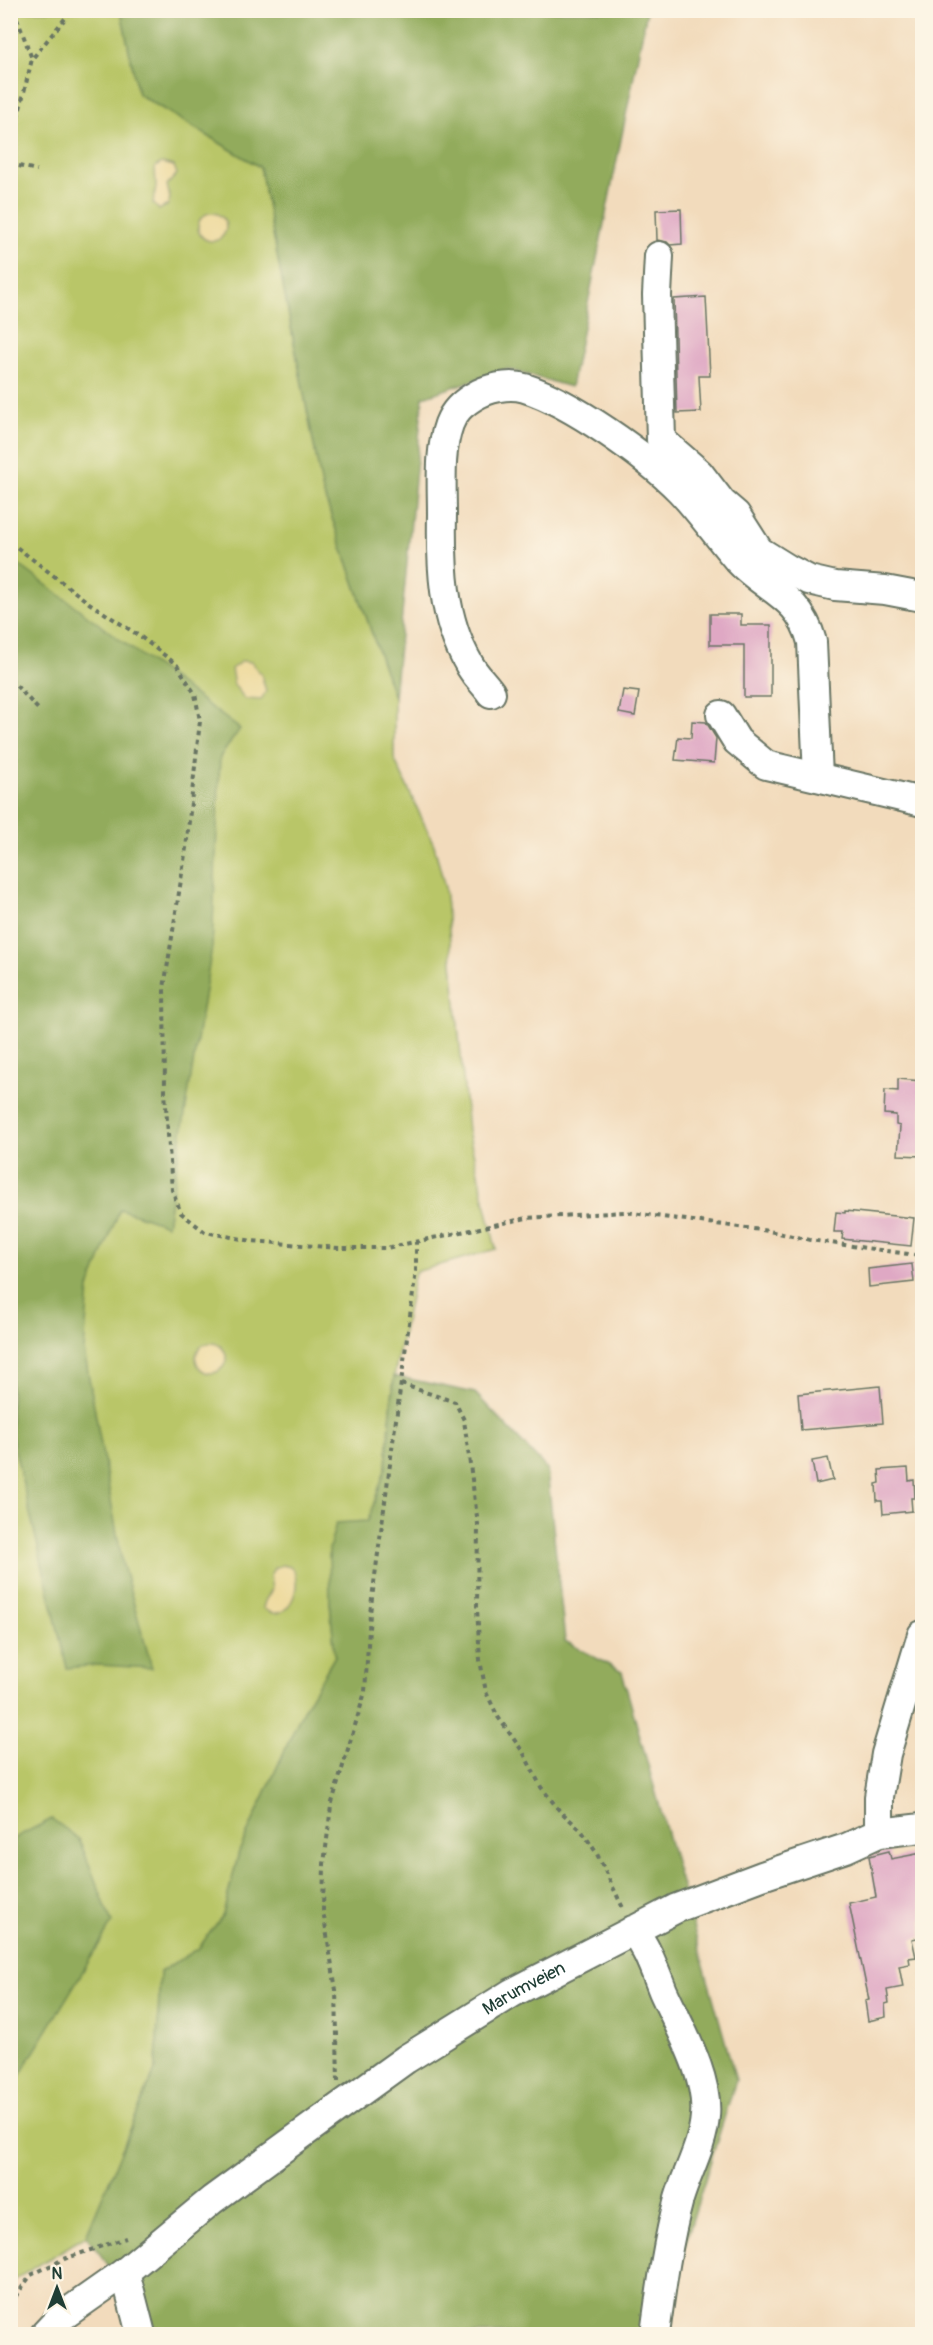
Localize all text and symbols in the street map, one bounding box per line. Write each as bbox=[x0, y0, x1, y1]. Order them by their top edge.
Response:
street label: Marumveien bbox=[478, 1956, 569, 2020]
north arrow bbox=[27, 2258, 87, 2318]
text: N bbox=[52, 2264, 63, 2284]

